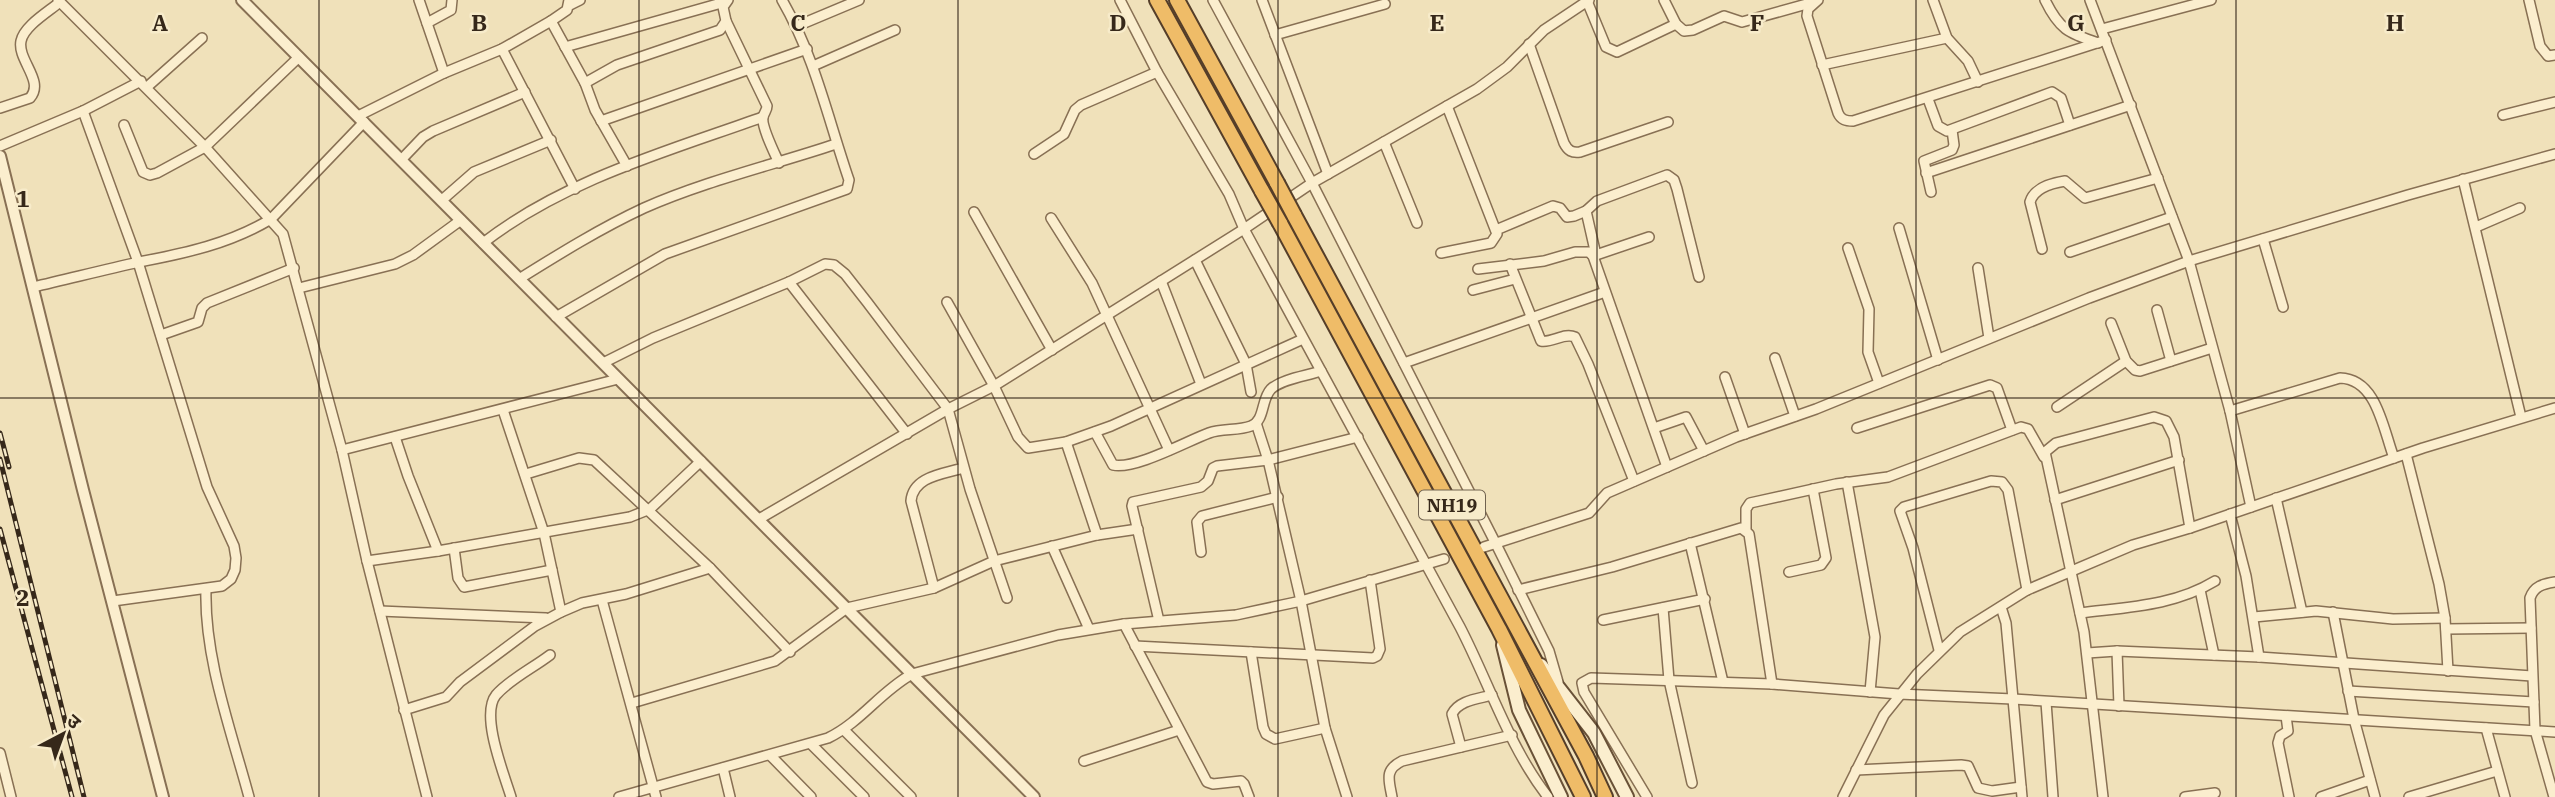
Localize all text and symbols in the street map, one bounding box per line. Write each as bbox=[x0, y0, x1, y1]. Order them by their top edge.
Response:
text: A bbox=[152, 7, 168, 37]
text: B bbox=[471, 7, 487, 37]
text: C bbox=[790, 7, 806, 37]
text: D bbox=[1109, 7, 1127, 37]
text: E bbox=[1429, 7, 1445, 37]
text: F bbox=[1750, 7, 1764, 37]
text: G bbox=[2067, 7, 2085, 37]
text: H bbox=[2386, 7, 2404, 37]
text: 1 bbox=[16, 183, 30, 213]
road number: NH19 bbox=[1419, 490, 1485, 520]
text: 2 bbox=[16, 582, 30, 612]
north arrow bbox=[28, 699, 98, 769]
text: उ bbox=[62, 708, 87, 734]

